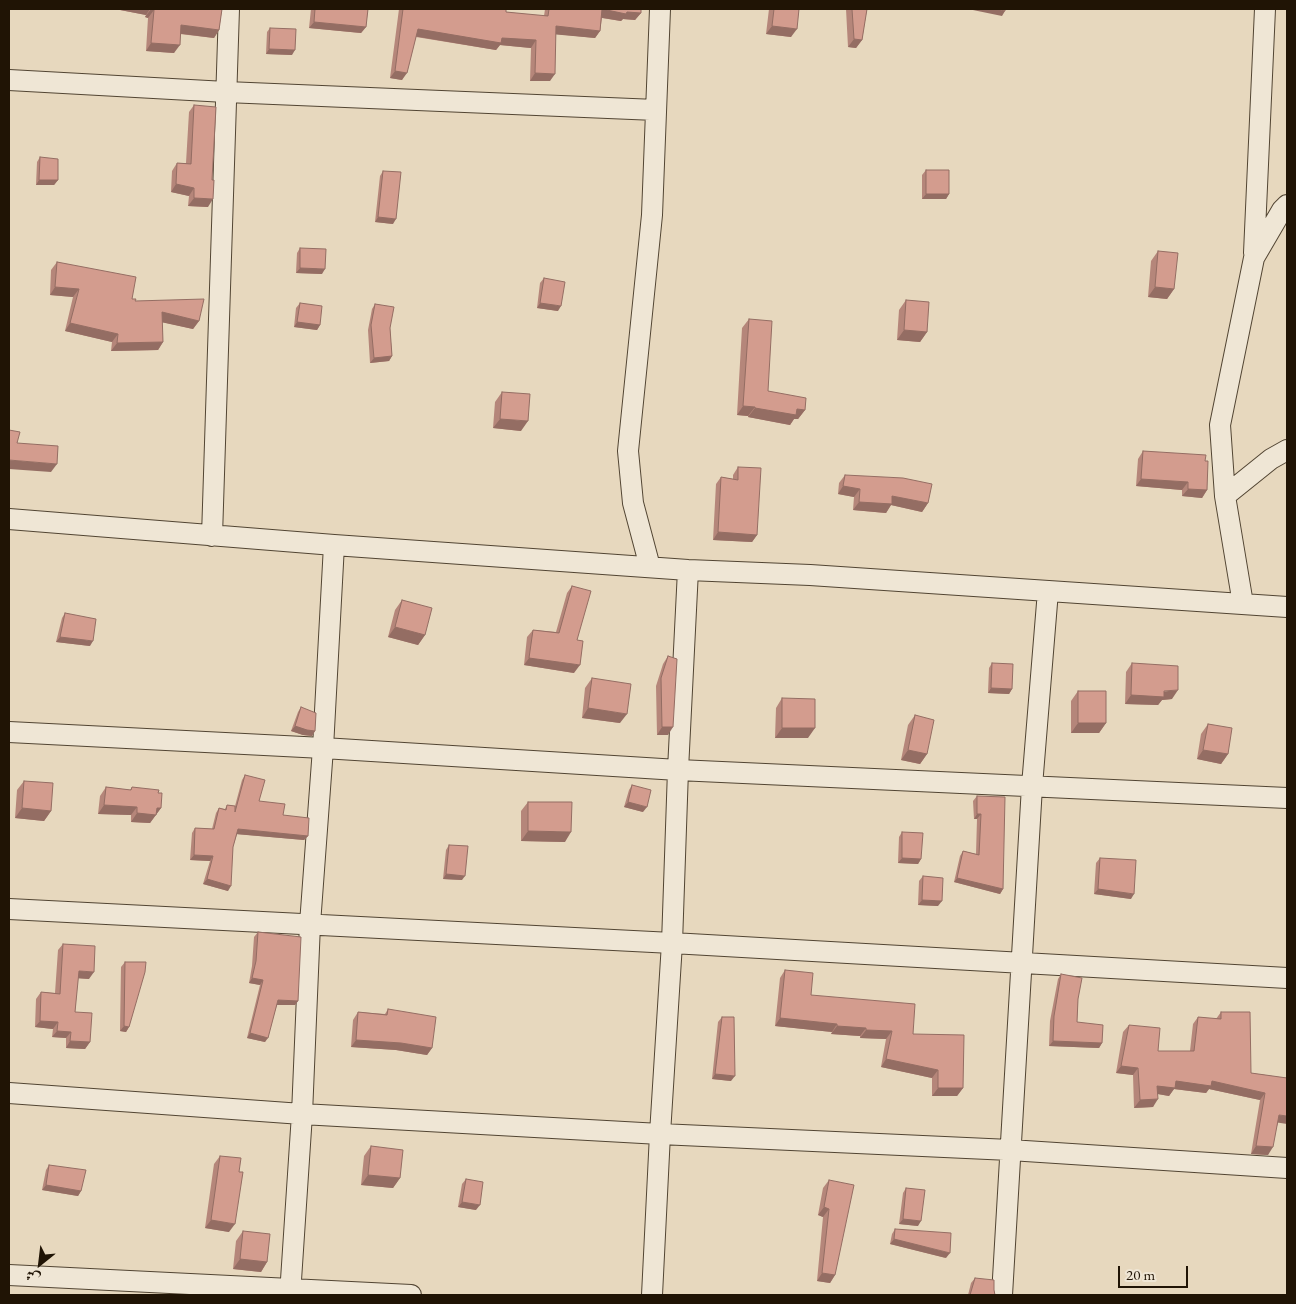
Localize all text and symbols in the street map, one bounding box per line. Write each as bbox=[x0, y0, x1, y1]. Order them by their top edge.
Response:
north arrow bbox=[15, 1239, 65, 1289]
scale bar bbox=[1121, 1256, 1191, 1288]
text: 20 m bbox=[1126, 1265, 1155, 1284]
text: ش bbox=[22, 1266, 43, 1288]

